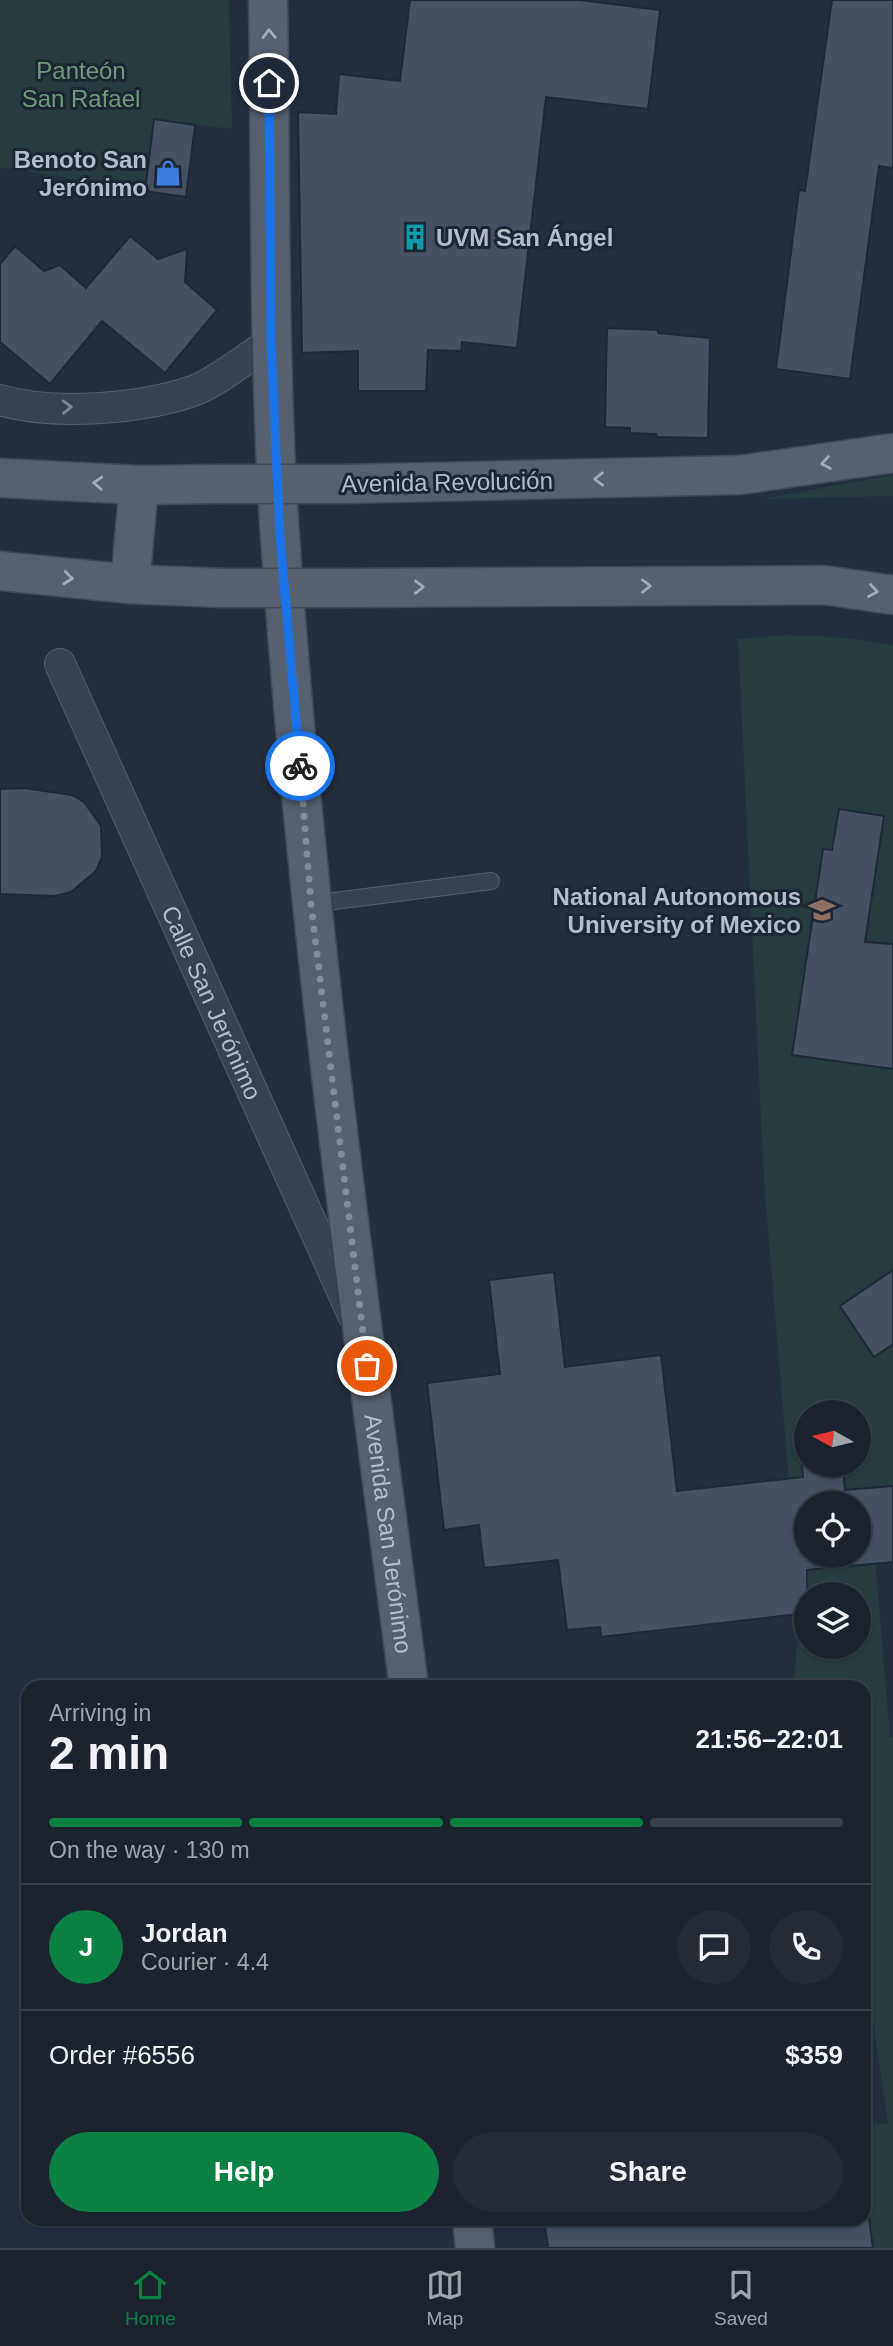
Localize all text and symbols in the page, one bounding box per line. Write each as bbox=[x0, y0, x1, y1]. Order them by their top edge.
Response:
one-way arrow bbox=[261, 28, 277, 39]
pin bbox=[239, 53, 299, 113]
park label: Panteón San Rafael bbox=[22, 57, 140, 112]
icon: home bbox=[250, 64, 288, 102]
place label: Benoto San Jerónimo bbox=[14, 146, 147, 201]
shop icon: Benoto San Jerónimo bbox=[153, 158, 183, 188]
building icon: UVM San Ángel bbox=[400, 222, 430, 252]
place label: UVM San Ángel bbox=[436, 224, 613, 251]
one-way arrow bbox=[63, 399, 73, 415]
one-way arrow bbox=[820, 455, 831, 470]
street label: Avenida Revolución bbox=[341, 467, 553, 497]
one-way arrow bbox=[593, 471, 604, 486]
one-way arrow bbox=[93, 476, 104, 491]
one-way arrow bbox=[63, 570, 74, 585]
one-way arrow bbox=[641, 578, 652, 594]
one-way arrow bbox=[414, 579, 424, 595]
one-way arrow bbox=[867, 584, 879, 599]
courier bbox=[265, 731, 335, 801]
icon: bike bbox=[281, 747, 319, 785]
place label: National Autonomous University of Mexico bbox=[553, 883, 801, 938]
school or university icon: National Autonomous University of Mexico bbox=[807, 895, 837, 925]
street label: Calle San Jerónimo bbox=[157, 901, 268, 1103]
pin bbox=[337, 1336, 397, 1396]
icon: bag bbox=[348, 1347, 386, 1385]
north arrow bbox=[794, 1400, 872, 1477]
map controls bbox=[794, 1400, 871, 1659]
street label: Avenida San Jerónimo bbox=[360, 1412, 418, 1655]
button: locate bbox=[794, 1491, 871, 1568]
button: layers bbox=[794, 1582, 871, 1659]
text: Arriving in bbox=[49, 1700, 151, 1726]
text: 21:56–22:01 bbox=[696, 1724, 843, 1754]
text: 2 min bbox=[49, 1727, 169, 1779]
text: On the way · 130 m bbox=[49, 1837, 250, 1863]
button: chat bbox=[677, 1910, 751, 1984]
button: phone bbox=[769, 1910, 843, 1984]
text: Jordan bbox=[141, 1918, 228, 1948]
text: J bbox=[79, 1932, 93, 1962]
text: Courier · 4.4 bbox=[141, 1949, 269, 1975]
text: Order #6556 bbox=[49, 2040, 195, 2070]
text: $359 bbox=[785, 2040, 843, 2070]
button: Help bbox=[49, 2132, 439, 2212]
button: Share bbox=[453, 2132, 843, 2212]
tab: Home bbox=[125, 2266, 176, 2330]
tab: Map bbox=[426, 2266, 464, 2330]
tab: Saved bbox=[714, 2266, 768, 2330]

